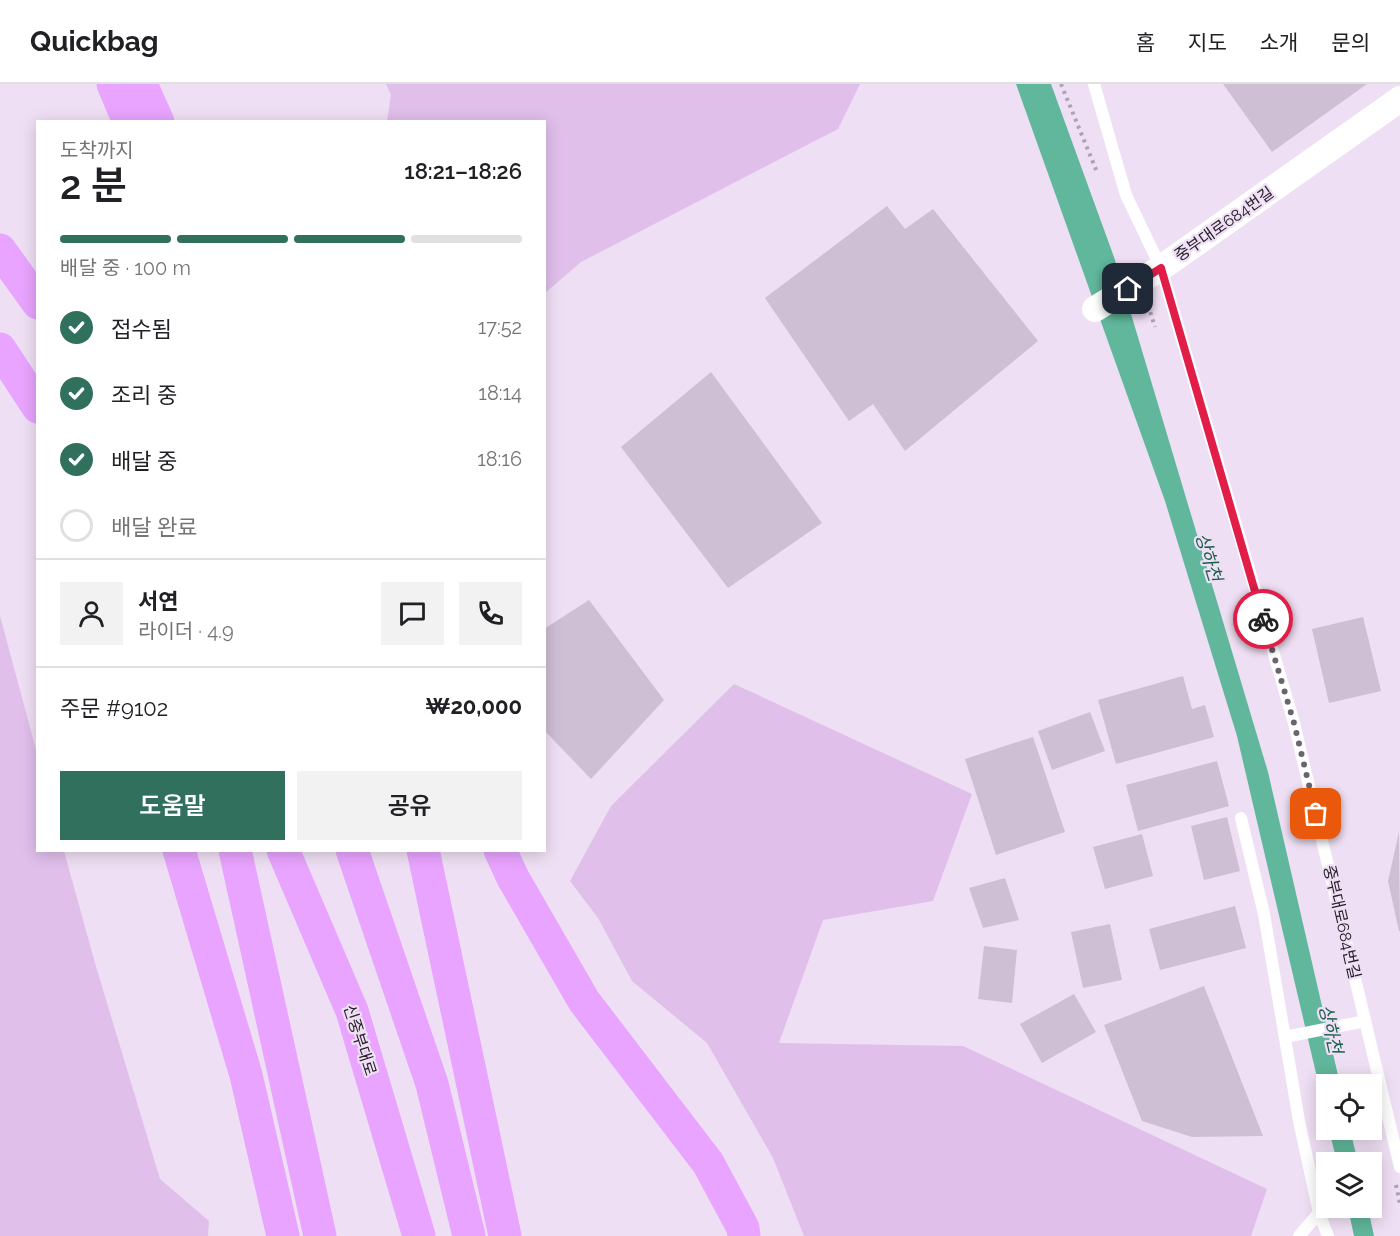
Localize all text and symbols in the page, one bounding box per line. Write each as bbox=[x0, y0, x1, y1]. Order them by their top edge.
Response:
text: Quickbag bbox=[30, 25, 159, 58]
text: 홈 bbox=[1136, 30, 1155, 55]
text: 지도 bbox=[1188, 30, 1227, 55]
text: 소개 bbox=[1260, 30, 1298, 55]
text: 문의 bbox=[1331, 30, 1370, 55]
text: 도착까지 bbox=[60, 138, 134, 162]
text: 18:21–18:26 bbox=[404, 158, 522, 184]
text: 2 분 bbox=[60, 162, 127, 208]
street label: 중부대로684번길 bbox=[1171, 183, 1277, 265]
text: 배달 중 · 100 m bbox=[60, 256, 191, 280]
pin bbox=[1102, 263, 1153, 314]
icon: home bbox=[1111, 272, 1144, 305]
icon: check bbox=[60, 311, 93, 344]
text: 17:52 bbox=[478, 315, 522, 339]
text: 접수됨 bbox=[111, 316, 172, 342]
icon: check bbox=[60, 377, 93, 410]
text: 18:14 bbox=[478, 381, 522, 405]
text: 조리 중 bbox=[111, 382, 177, 408]
icon: check bbox=[60, 443, 93, 476]
text: 18:16 bbox=[477, 447, 522, 471]
text: 배달 중 bbox=[111, 448, 177, 474]
text: 배달 완료 bbox=[111, 514, 198, 540]
water label: 상하천 bbox=[1192, 530, 1227, 586]
button: person bbox=[60, 582, 123, 645]
button: chat bbox=[381, 582, 444, 645]
button: phone bbox=[459, 582, 522, 645]
text: 서연 bbox=[138, 588, 178, 614]
courier bbox=[1233, 589, 1293, 649]
icon: bike bbox=[1247, 603, 1280, 636]
text: 라이더 · 4.9 bbox=[138, 619, 234, 643]
text: ₩20,000 bbox=[425, 693, 522, 719]
text: 주문 #9102 bbox=[60, 695, 168, 721]
button: 도움말 bbox=[60, 771, 285, 840]
button: 공유 bbox=[297, 771, 522, 840]
pin bbox=[1290, 788, 1341, 839]
icon: bag bbox=[1299, 797, 1332, 830]
street label: 중부대로684번길 bbox=[1320, 863, 1364, 981]
street label: 신중부대로 bbox=[340, 1002, 380, 1078]
water label: 상하천 bbox=[1315, 1002, 1347, 1058]
map controls bbox=[1316, 1074, 1382, 1218]
button: locate bbox=[1316, 1074, 1382, 1140]
button: layers bbox=[1316, 1152, 1382, 1218]

